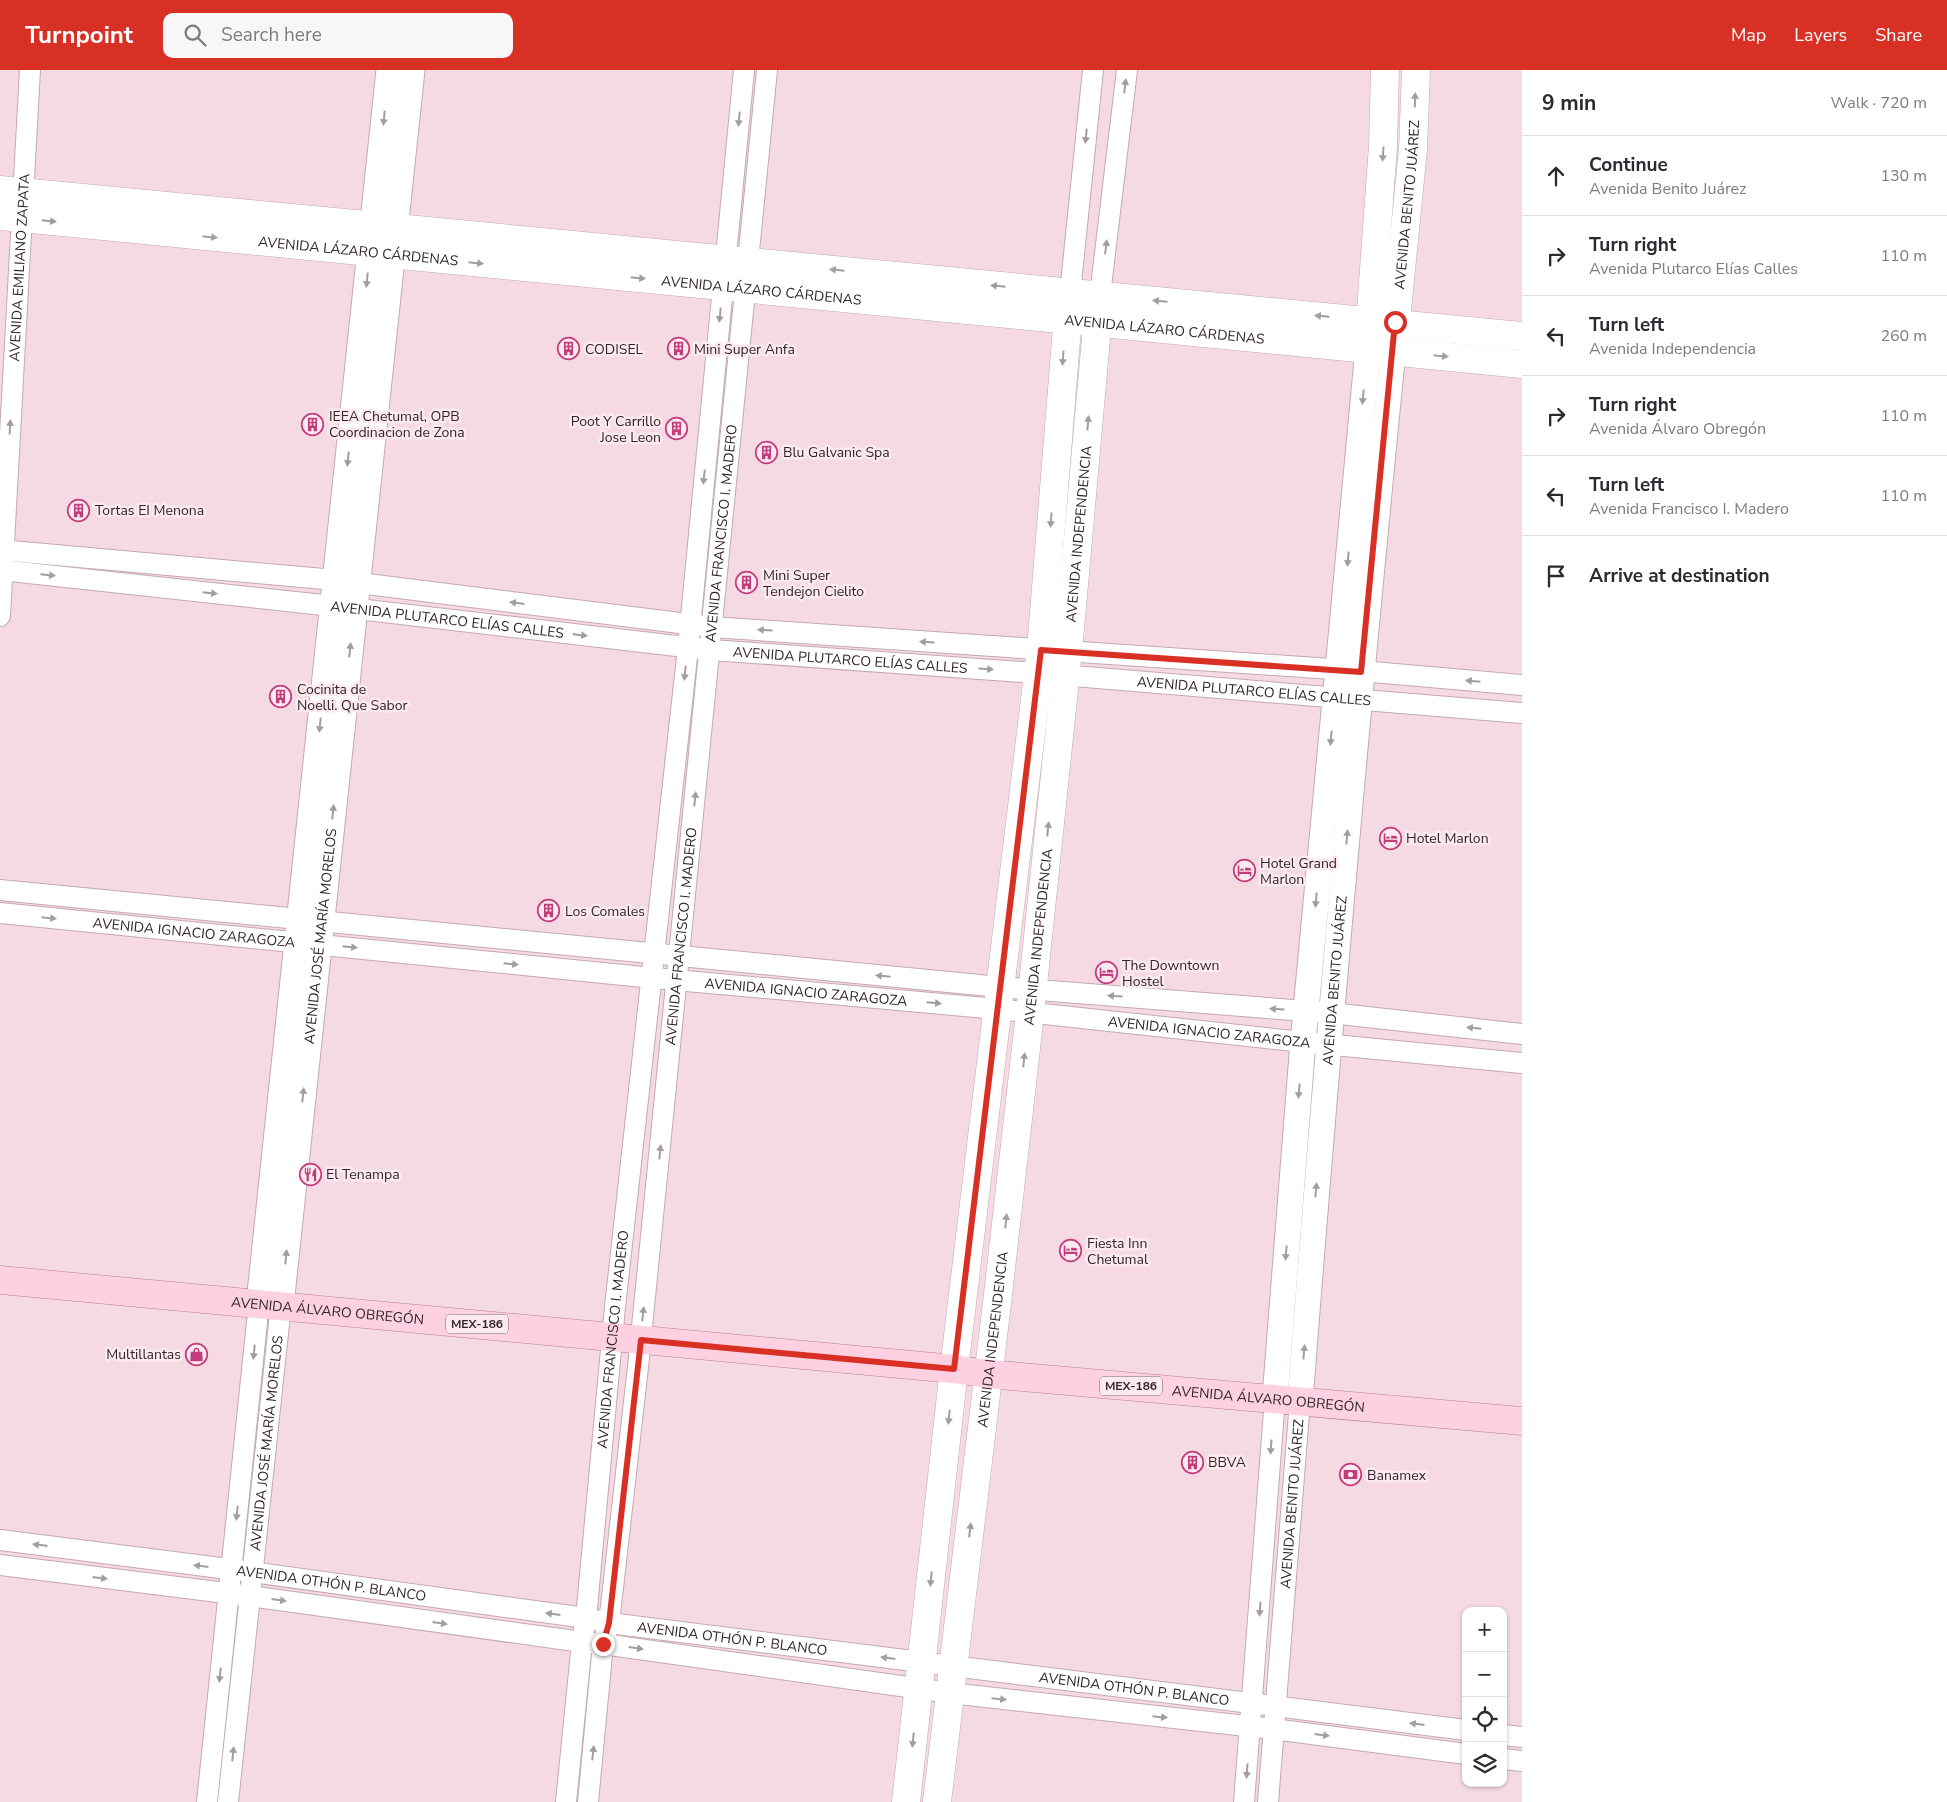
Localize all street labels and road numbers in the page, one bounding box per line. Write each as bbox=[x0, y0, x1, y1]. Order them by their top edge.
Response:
street label: AVENIDA BENITO JUÁREZ bbox=[1390, 120, 1424, 290]
street label: AVENIDA EMILIANO ZAPATA bbox=[5, 173, 34, 362]
street label: AVENIDA LÁZARO CÁRDENAS bbox=[257, 232, 460, 271]
street label: AVENIDA LÁZARO CÁRDENAS bbox=[660, 271, 863, 310]
street label: AVENIDA LÁZARO CÁRDENAS bbox=[1063, 311, 1266, 349]
street label: AVENIDA FRANCISCO I. MADERO bbox=[701, 423, 742, 643]
street label: AVENIDA INDEPENDENCIA bbox=[1062, 445, 1096, 623]
street label: AVENIDA PLUTARCO ELÍAS CALLES bbox=[329, 597, 565, 643]
street label: AVENIDA PLUTARCO ELÍAS CALLES bbox=[732, 643, 968, 678]
street label: AVENIDA PLUTARCO ELÍAS CALLES bbox=[1136, 672, 1372, 711]
street label: AVENIDA FRANCISCO I. MADERO bbox=[661, 826, 702, 1046]
street label: AVENIDA JOSÉ MARÍA MORELOS bbox=[300, 827, 342, 1045]
street label: AVENIDA INDEPENDENCIA bbox=[1020, 848, 1057, 1026]
street label: AVENIDA BENITO JUÁREZ bbox=[1318, 895, 1352, 1066]
street label: AVENIDA IGNACIO ZARAGOZA bbox=[92, 913, 296, 952]
street label: AVENIDA IGNACIO ZARAGOZA bbox=[704, 974, 908, 1011]
street label: AVENIDA IGNACIO ZARAGOZA bbox=[1107, 1012, 1311, 1053]
street label: AVENIDA FRANCISCO I. MADERO bbox=[593, 1229, 633, 1449]
street label: AVENIDA INDEPENDENCIA bbox=[973, 1250, 1013, 1429]
street label: AVENIDA ÁLVARO OBREGÓN bbox=[230, 1293, 425, 1330]
road number: MEX-186 bbox=[446, 1314, 508, 1334]
street label: AVENIDA JOSÉ MARÍA MORELOS bbox=[246, 1334, 288, 1552]
road number: MEX-186 bbox=[1100, 1376, 1162, 1395]
street label: AVENIDA ÁLVARO OBREGÓN bbox=[1171, 1381, 1366, 1417]
street label: AVENIDA BENITO JUÁREZ bbox=[1276, 1419, 1309, 1589]
street label: AVENIDA OTHÓN P. BLANCO bbox=[235, 1561, 427, 1606]
street label: AVENIDA OTHÓN P. BLANCO bbox=[636, 1618, 828, 1660]
street label: AVENIDA OTHÓN P. BLANCO bbox=[1038, 1668, 1230, 1710]

